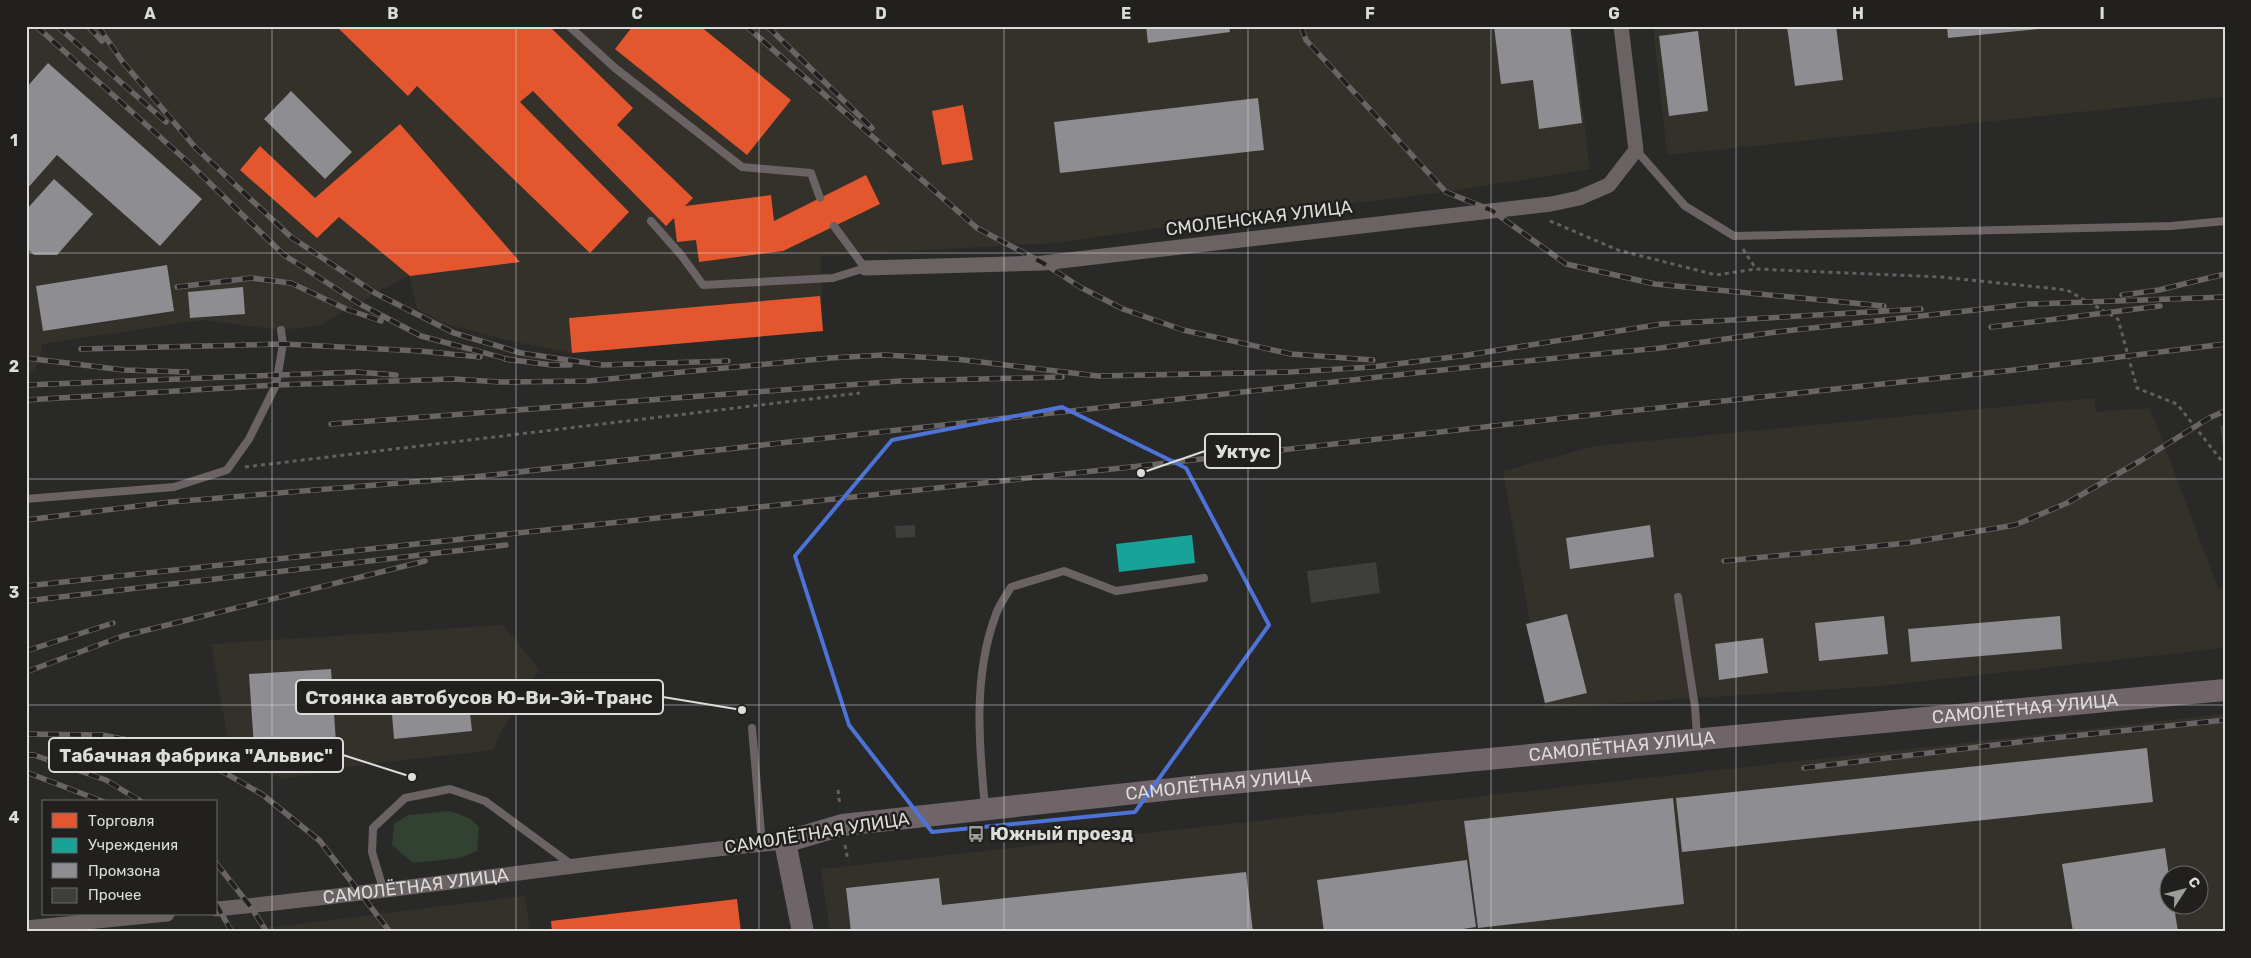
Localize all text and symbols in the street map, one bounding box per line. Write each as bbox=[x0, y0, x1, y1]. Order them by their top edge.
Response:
text: A bbox=[144, 4, 156, 23]
text: B bbox=[387, 4, 399, 23]
text: C bbox=[631, 4, 643, 23]
text: D bbox=[875, 4, 887, 23]
text: E bbox=[1121, 4, 1131, 23]
text: F bbox=[1365, 4, 1375, 23]
text: G bbox=[1608, 4, 1620, 23]
text: H bbox=[1852, 4, 1864, 23]
text: I bbox=[2099, 4, 2105, 23]
text: 1 bbox=[10, 131, 18, 150]
street label: СМОЛЕНСКАЯ УЛИЦА bbox=[1164, 196, 1354, 240]
text: 2 bbox=[9, 357, 19, 376]
callout: Уктус bbox=[1205, 434, 1280, 468]
text: Уктус bbox=[1215, 440, 1271, 463]
text: 3 bbox=[9, 583, 19, 602]
callout: Стоянка автобусов Ю-Ви-Эй-Транс bbox=[296, 680, 663, 714]
text: Стоянка автобусов Ю-Ви-Эй-Транс bbox=[305, 686, 653, 709]
street label: САМОЛЁТНАЯ УЛИЦА bbox=[1931, 689, 2119, 728]
street label: САМОЛЁТНАЯ УЛИЦА bbox=[1528, 727, 1716, 766]
callout: Табачная фабрика "Альвис" bbox=[49, 738, 343, 772]
text: Табачная фабрика "Альвис" bbox=[59, 744, 333, 767]
street label: САМОЛЁТНАЯ УЛИЦА bbox=[1124, 765, 1313, 805]
legend bbox=[42, 800, 218, 916]
text: 4 bbox=[9, 808, 20, 827]
street label: САМОЛЁТНАЯ УЛИЦА bbox=[723, 808, 911, 858]
text: Торговля bbox=[88, 812, 154, 830]
place label: Южный проезд bbox=[990, 823, 1133, 845]
bus stop icon: Южный проезд bbox=[966, 824, 986, 844]
text: Учреждения bbox=[88, 836, 178, 854]
text: Промзона bbox=[88, 862, 160, 880]
street label: САМОЛЁТНАЯ УЛИЦА bbox=[322, 864, 510, 909]
north arrow bbox=[2158, 866, 2208, 916]
text: С bbox=[2184, 874, 2204, 892]
text: Прочее bbox=[88, 886, 141, 904]

